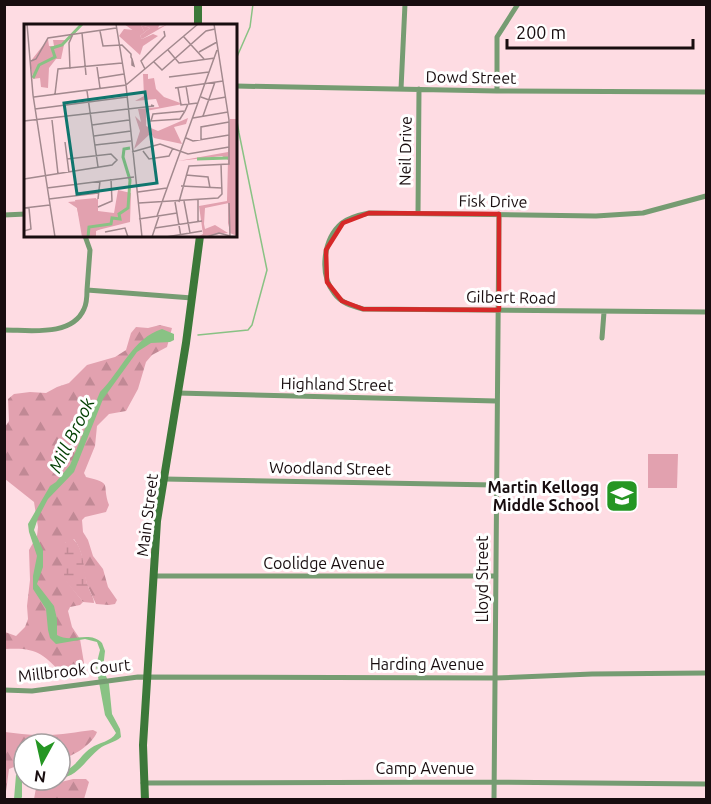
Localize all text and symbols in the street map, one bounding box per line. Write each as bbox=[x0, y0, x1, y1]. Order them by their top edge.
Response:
scale bar bbox=[507, 12, 693, 50]
text: 200 m bbox=[516, 22, 566, 42]
inset map bbox=[24, 24, 237, 237]
street label: Dowd Street bbox=[425, 67, 517, 87]
street label: Neil Drive bbox=[395, 116, 415, 186]
street label: Fisk Drive bbox=[458, 191, 528, 211]
street label: Gilbert Road bbox=[466, 287, 556, 307]
street label: Highland Street bbox=[281, 374, 394, 394]
water label: Mill Brook bbox=[44, 394, 98, 476]
street label: Woodland Street bbox=[269, 458, 392, 478]
street label: Main Street bbox=[133, 472, 161, 558]
place label: Martin Kellogg Middle School bbox=[487, 478, 599, 514]
school or university icon: Martin Kellogg Middle School bbox=[604, 478, 640, 514]
street label: Lloyd Street bbox=[473, 535, 491, 623]
street label: Coolidge Avenue bbox=[263, 554, 385, 572]
street label: Millbrook Court bbox=[17, 655, 132, 685]
street label: Harding Avenue bbox=[370, 655, 484, 673]
north arrow bbox=[12, 732, 72, 792]
street label: Camp Avenue bbox=[376, 759, 474, 777]
text: N bbox=[33, 767, 47, 787]

